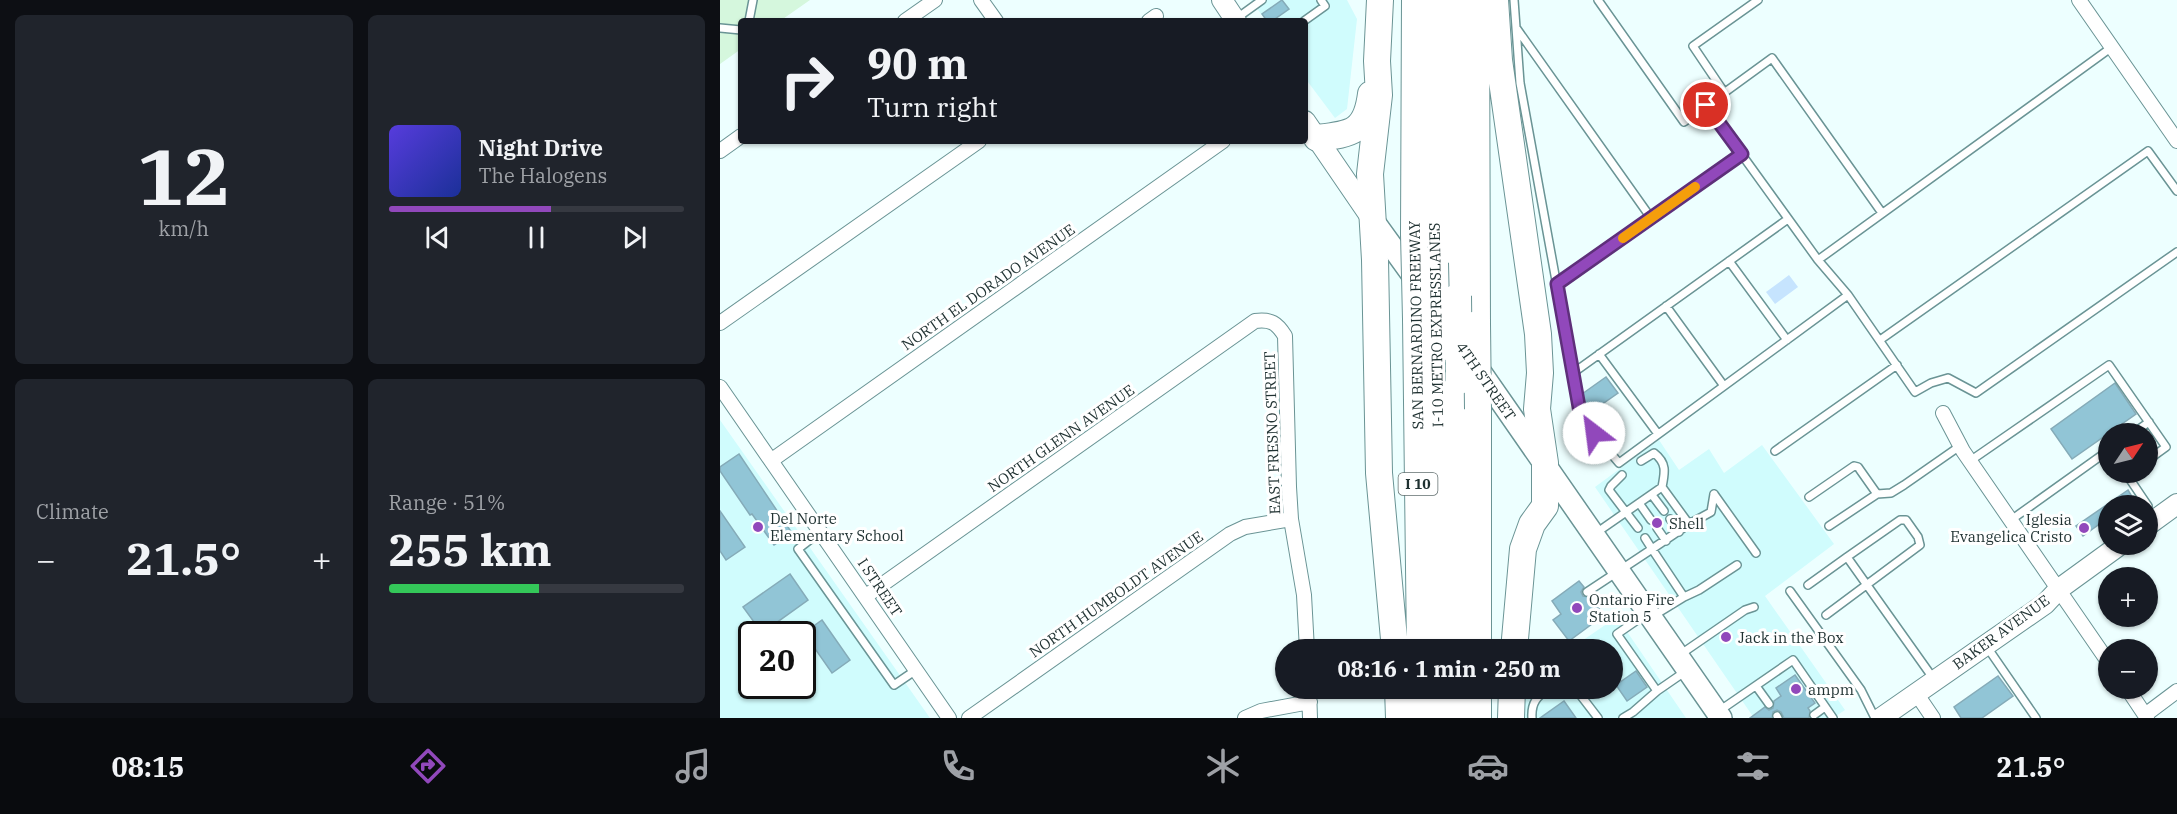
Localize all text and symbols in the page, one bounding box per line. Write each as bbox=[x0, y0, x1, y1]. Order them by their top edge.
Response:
text: 90 m bbox=[867, 36, 968, 91]
icon: right bbox=[768, 42, 846, 120]
pin bbox=[1680, 79, 1731, 130]
icon: arrive bbox=[1689, 88, 1722, 121]
text: Turn right bbox=[867, 89, 998, 124]
text: 12 bbox=[137, 125, 231, 226]
text: Night Drive bbox=[479, 133, 603, 162]
text: The Halogens bbox=[479, 162, 607, 189]
text: km/h bbox=[158, 215, 209, 242]
street label: NORTH EL DORADO AVENUE bbox=[898, 220, 1078, 354]
street label: SAN BERNARDINO FREEWAY bbox=[1405, 220, 1427, 430]
icon: previous bbox=[421, 221, 454, 254]
icon: pause bbox=[520, 221, 553, 254]
icon: next bbox=[618, 221, 651, 254]
street label: I-10 METRO EXPRESSLANES bbox=[1425, 222, 1447, 428]
street label: 4TH STREET bbox=[1452, 338, 1520, 424]
street label: EAST FRESNO STREET bbox=[1260, 351, 1284, 515]
street label: NORTH GLENN AVENUE bbox=[984, 380, 1138, 496]
position arrow bbox=[1562, 401, 1626, 465]
north arrow bbox=[2098, 423, 2158, 483]
map controls bbox=[2098, 423, 2158, 699]
road number: I 10 bbox=[1398, 473, 1438, 495]
text: Range · 51% bbox=[389, 489, 505, 516]
button: layers bbox=[2098, 495, 2158, 555]
text: Climate bbox=[36, 498, 109, 525]
place label: Del Norte Elementary School bbox=[770, 509, 904, 545]
place label: Iglesia Evangelica Cristo bbox=[1950, 510, 2072, 546]
place label: Shell bbox=[1669, 514, 1704, 533]
marker: Shell bbox=[1650, 516, 1664, 530]
text: 255 km bbox=[389, 520, 552, 578]
marker: Del Norte Elementary School bbox=[751, 520, 765, 534]
marker: Iglesia Evangelica Cristo bbox=[2077, 521, 2091, 535]
street label: NORTH HUMBOLDT AVENUE bbox=[1025, 527, 1207, 661]
text: 21.5° bbox=[126, 529, 241, 587]
text: − bbox=[36, 538, 56, 581]
text: + bbox=[312, 538, 332, 581]
street label: I STREET bbox=[854, 554, 906, 620]
button: + bbox=[2098, 567, 2158, 627]
place label: Ontario Fire Station 5 bbox=[1589, 590, 1675, 626]
street label: BAKER AVENUE bbox=[1949, 590, 2053, 674]
marker: Ontario Fire Station 5 bbox=[1570, 601, 1584, 615]
speed limit sign: 20 bbox=[738, 621, 816, 699]
place label: Jack in the Box bbox=[1738, 628, 1844, 647]
marker: Jack in the Box bbox=[1719, 630, 1733, 644]
button: − bbox=[2098, 639, 2158, 699]
text: 08:16 · 1 min · 250 m bbox=[1337, 654, 1561, 683]
place label: ampm bbox=[1808, 680, 1854, 699]
marker: ampm bbox=[1789, 682, 1803, 696]
icon: directions bbox=[407, 745, 449, 787]
icon: music bbox=[672, 745, 714, 787]
icon: phone bbox=[937, 745, 979, 787]
icon: climate bbox=[1202, 745, 1244, 787]
icon: car bbox=[1467, 745, 1509, 787]
icon: filters bbox=[1732, 745, 1774, 787]
text: 08:15 bbox=[111, 749, 184, 784]
text: 21.5° bbox=[1997, 749, 2065, 784]

